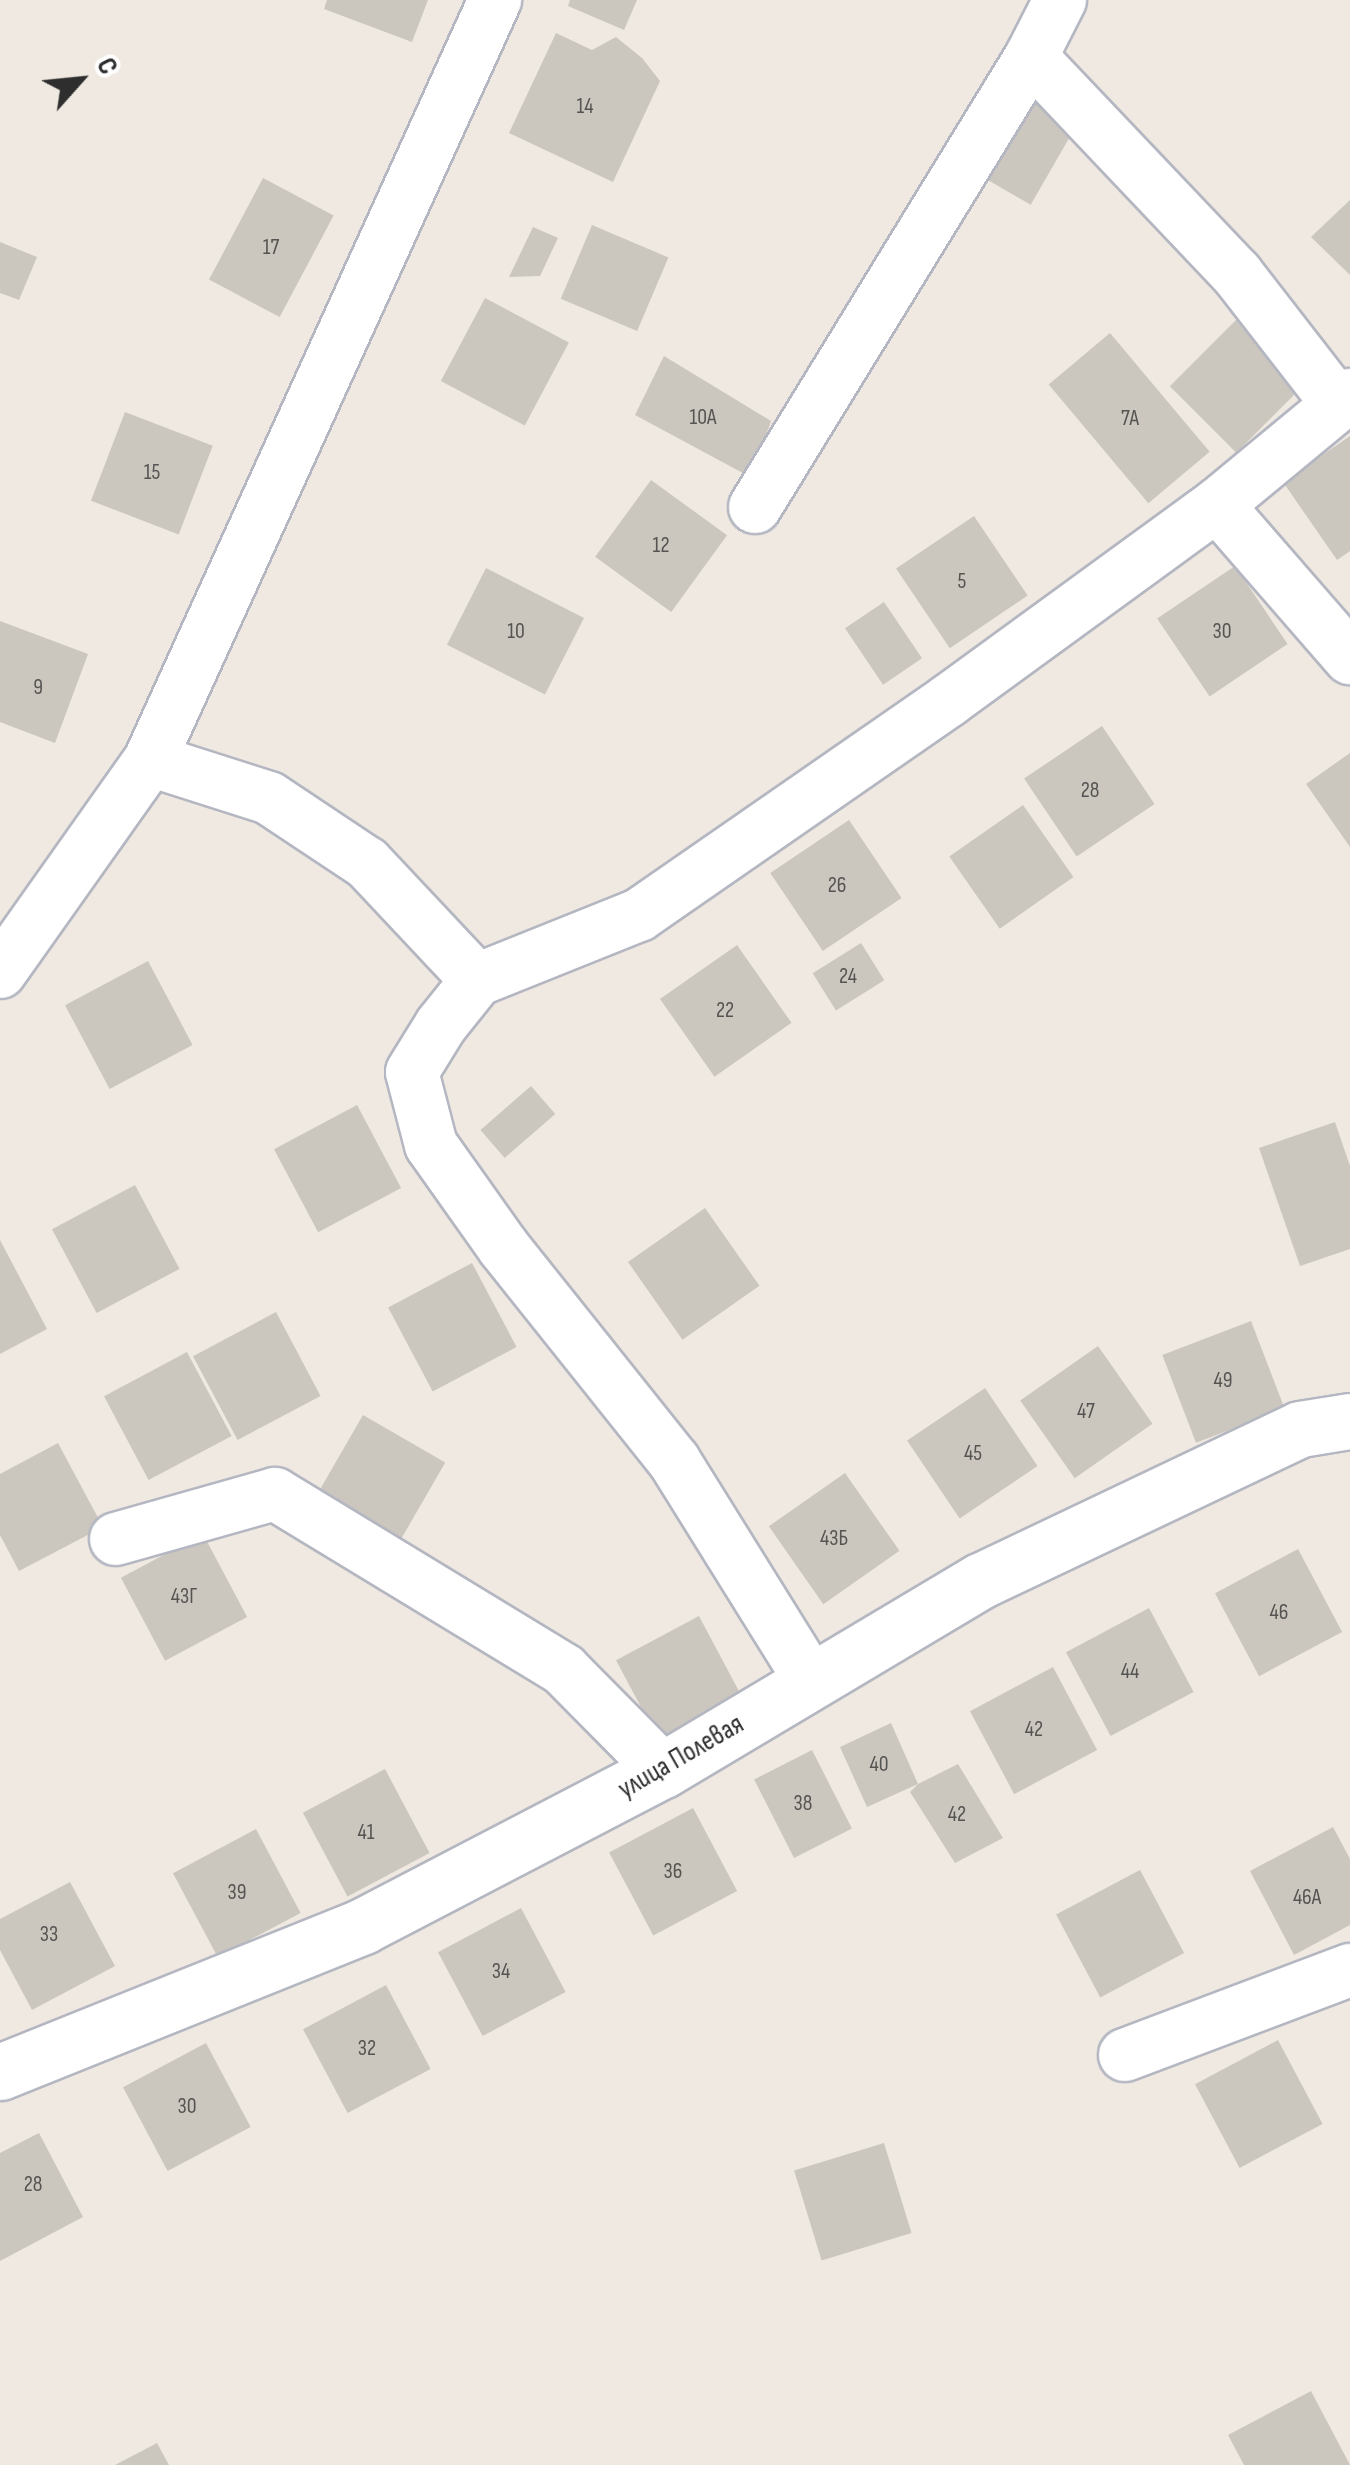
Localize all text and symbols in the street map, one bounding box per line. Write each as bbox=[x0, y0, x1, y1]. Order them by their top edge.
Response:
north arrow bbox=[30, 30, 130, 130]
text: С bbox=[89, 52, 125, 80]
house number: 14 bbox=[577, 94, 593, 120]
house number: 17 bbox=[263, 235, 279, 261]
house number: 10А bbox=[690, 405, 716, 431]
house number: 7А bbox=[1121, 406, 1139, 432]
house number: 15 bbox=[144, 460, 160, 486]
house number: 12 bbox=[652, 533, 670, 559]
house number: 5 bbox=[958, 569, 966, 595]
house number: 10 bbox=[507, 619, 525, 645]
house number: 30 bbox=[1212, 619, 1232, 645]
house number: 9 bbox=[33, 675, 43, 701]
house number: 28 bbox=[1081, 778, 1099, 804]
house number: 26 bbox=[828, 873, 846, 899]
house number: 24 bbox=[839, 964, 857, 990]
house number: 22 bbox=[716, 998, 734, 1024]
house number: 49 bbox=[1214, 1368, 1232, 1394]
house number: 47 bbox=[1077, 1399, 1095, 1425]
house number: 45 bbox=[964, 1441, 982, 1467]
house number: 43Б bbox=[820, 1526, 848, 1552]
house number: 43Г bbox=[171, 1584, 197, 1610]
house number: 46 bbox=[1270, 1600, 1288, 1626]
house number: 44 bbox=[1121, 1659, 1139, 1685]
street label: улица Полевая bbox=[612, 1708, 750, 1806]
house number: 42 bbox=[1025, 1717, 1043, 1743]
house number: 40 bbox=[869, 1752, 889, 1778]
house number: 38 bbox=[794, 1791, 812, 1817]
house number: 42 bbox=[948, 1802, 966, 1828]
house number: 41 bbox=[358, 1820, 374, 1846]
house number: 36 bbox=[664, 1859, 682, 1885]
house number: 39 bbox=[228, 1880, 246, 1906]
house number: 46А bbox=[1293, 1885, 1321, 1911]
house number: 33 bbox=[40, 1922, 58, 1948]
house number: 34 bbox=[492, 1959, 510, 1985]
house number: 32 bbox=[358, 2036, 376, 2062]
house number: 30 bbox=[177, 2094, 197, 2120]
house number: 28 bbox=[24, 2172, 42, 2198]

